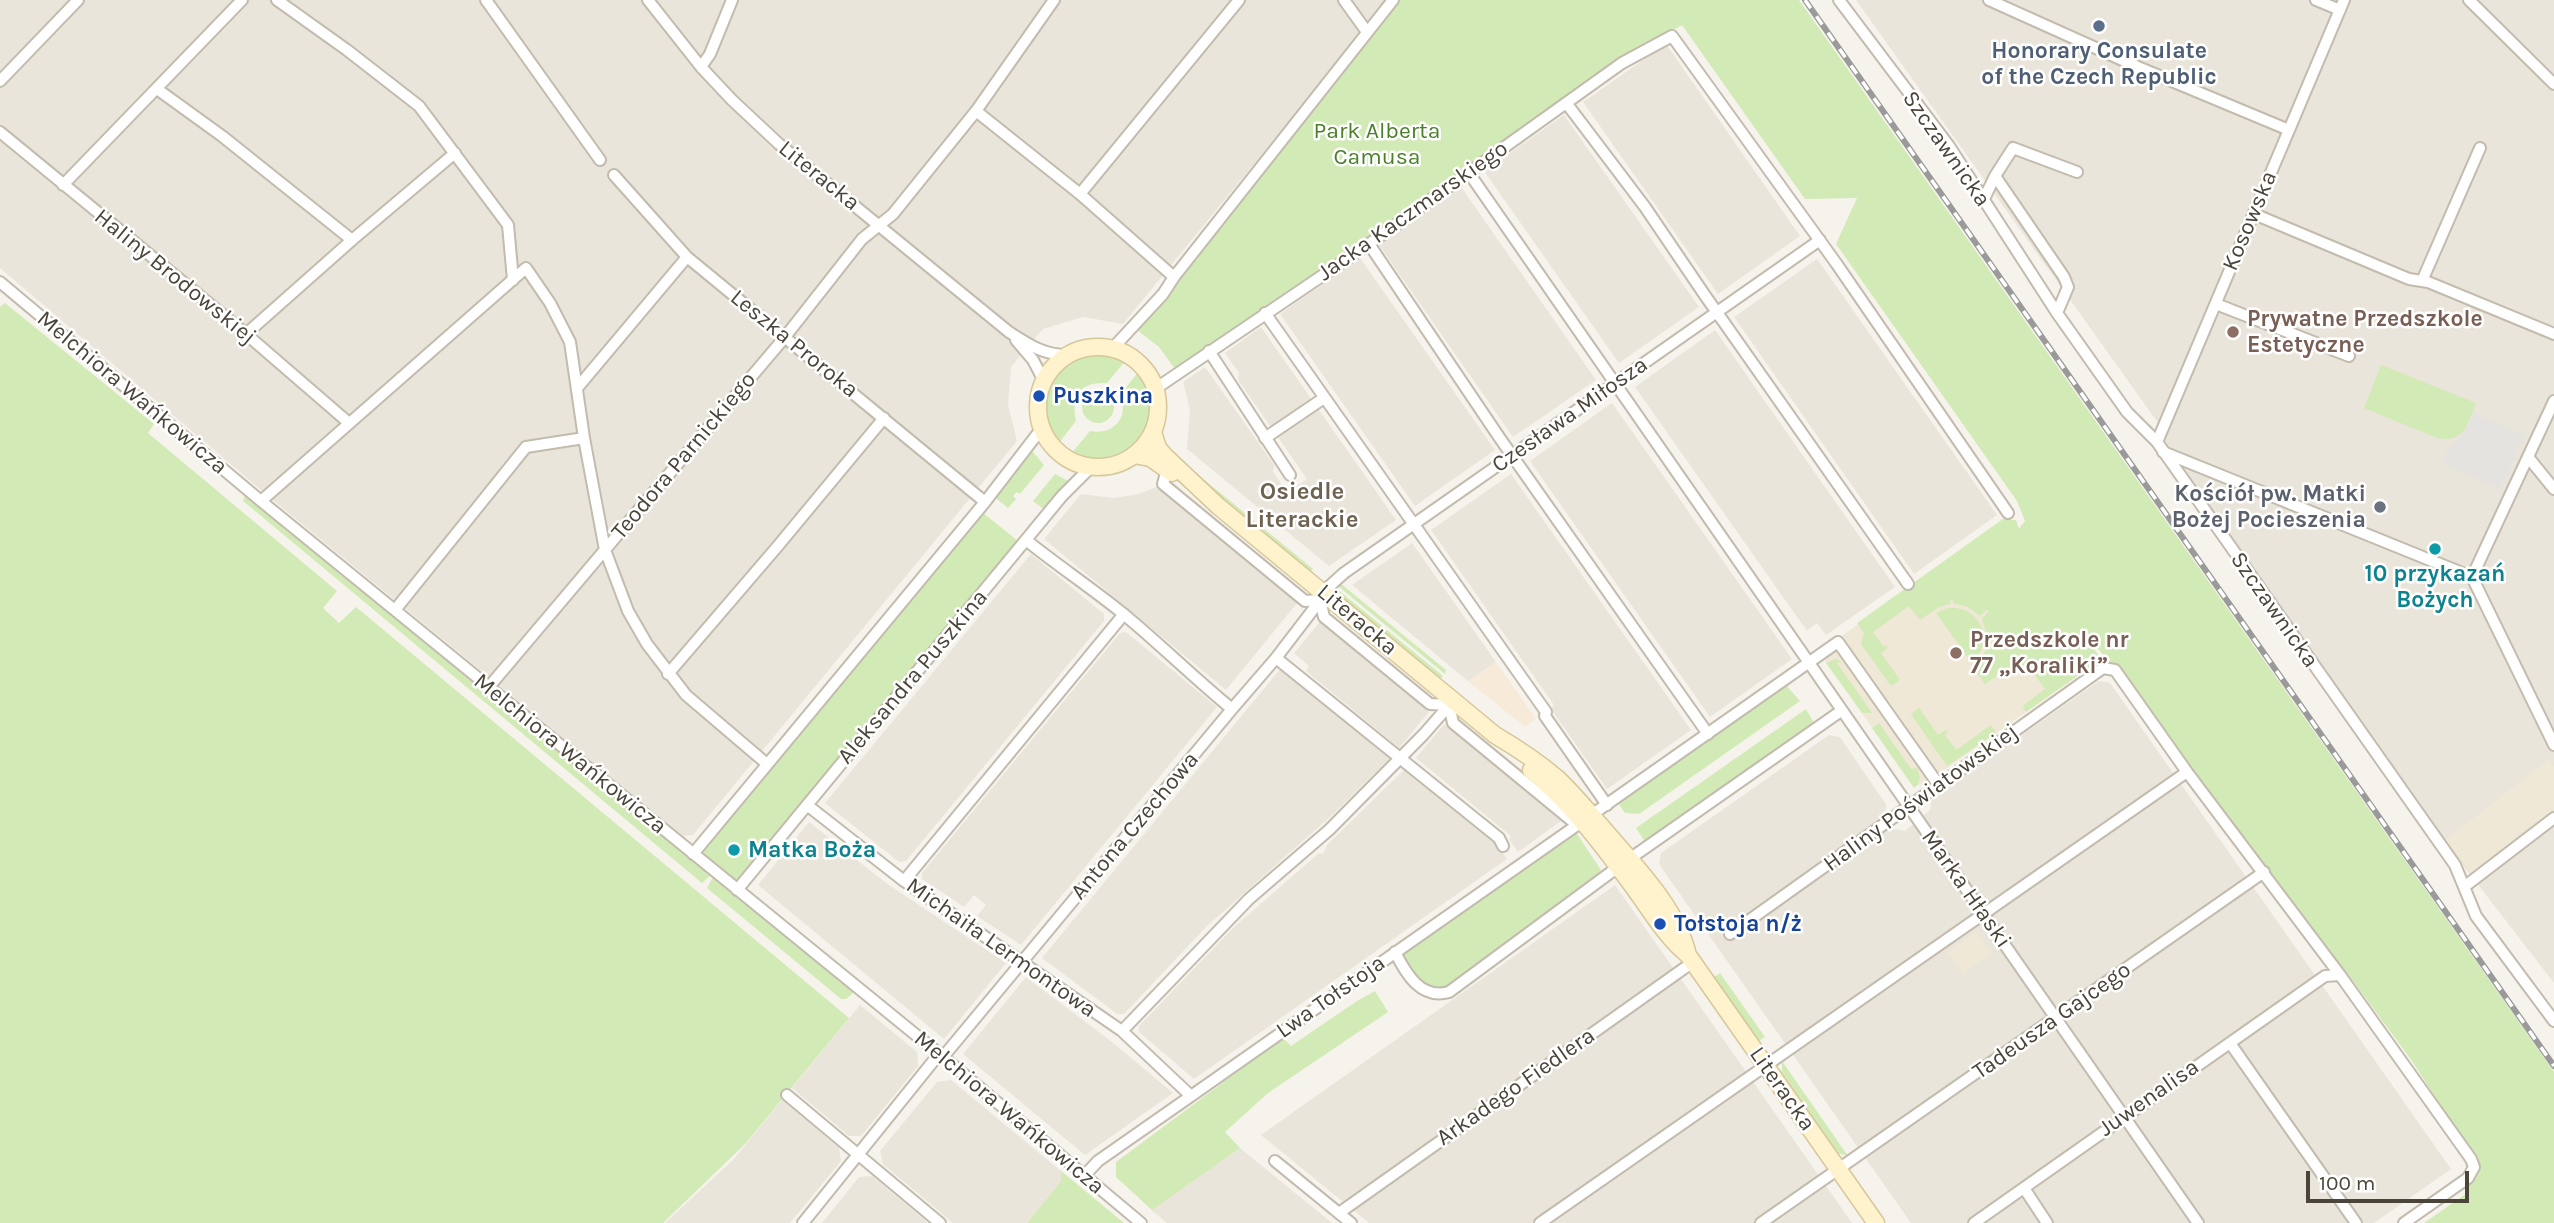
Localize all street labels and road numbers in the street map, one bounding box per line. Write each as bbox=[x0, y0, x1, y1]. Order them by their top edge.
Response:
street label: Szczawnicka bbox=[1896, 86, 1996, 212]
street label: Literacka bbox=[773, 135, 865, 217]
street label: Jacka Kaczmarskiego bbox=[1312, 135, 1514, 287]
street label: Kosowska bbox=[2217, 167, 2283, 275]
street label: Haliny Brodowskiej bbox=[88, 203, 262, 351]
street label: Leszka Proroka bbox=[724, 284, 864, 404]
street label: Melchiora Wańkowicza bbox=[31, 305, 233, 481]
street label: Czesława Miłosza bbox=[1487, 351, 1653, 479]
street label: Teodora Parnickiego bbox=[606, 367, 762, 545]
street label: Szczawnicka bbox=[2224, 547, 2324, 673]
street label: Literacka bbox=[1311, 578, 1403, 662]
street label: Aleksandra Puszkina bbox=[832, 584, 994, 770]
street label: Melchiora Wańkowicza bbox=[468, 668, 672, 840]
street label: Haliny Poświatowskiej bbox=[1818, 718, 2024, 878]
street label: Antona Czechowa bbox=[1065, 746, 1205, 906]
street label: Marka Hłaski bbox=[1915, 825, 2017, 953]
street label: Michaiła Lermontowa bbox=[901, 872, 1101, 1024]
street label: Lwa Tołstoja bbox=[1271, 949, 1391, 1045]
street label: Tadeusza Gajcego bbox=[1968, 956, 2136, 1086]
street label: Arkadego Fiedlera bbox=[1431, 1022, 1601, 1152]
street label: Melchiora Wańkowicza bbox=[908, 1025, 1110, 1201]
street label: Literacka bbox=[1743, 1042, 1821, 1136]
street label: Juwenalisa bbox=[2093, 1053, 2205, 1143]

